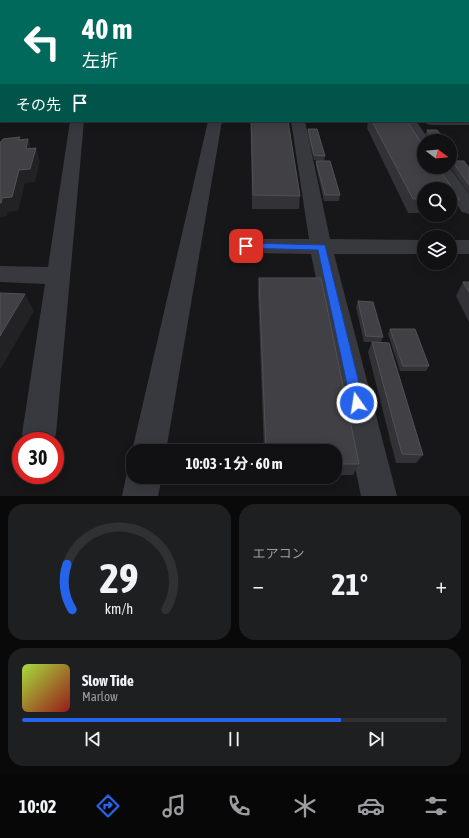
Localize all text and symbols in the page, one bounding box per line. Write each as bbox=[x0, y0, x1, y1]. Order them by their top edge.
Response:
text: 40 m bbox=[82, 13, 132, 45]
icon: left bbox=[16, 16, 68, 68]
text: 左折 bbox=[82, 50, 118, 71]
icon: arrive bbox=[69, 92, 91, 114]
text: その先 bbox=[16, 96, 61, 113]
north arrow bbox=[417, 134, 457, 174]
map controls bbox=[417, 134, 457, 270]
button: search bbox=[417, 182, 457, 222]
pin bbox=[229, 229, 263, 263]
button: layers bbox=[417, 230, 457, 270]
icon: arrive bbox=[235, 235, 257, 257]
position arrow bbox=[336, 382, 378, 424]
speed limit sign: 30 bbox=[12, 432, 64, 484]
text: 10:03 · 1 分 · 60 m bbox=[185, 455, 283, 472]
text: エアコン bbox=[253, 546, 305, 561]
text: 29 bbox=[100, 554, 139, 602]
text: 21° bbox=[332, 567, 368, 601]
text: − bbox=[253, 572, 264, 598]
text: + bbox=[436, 572, 447, 598]
text: km/h bbox=[105, 601, 133, 617]
text: Slow Tide bbox=[82, 672, 134, 689]
text: Marlow bbox=[82, 689, 118, 704]
icon: previous bbox=[82, 728, 104, 750]
icon: pause bbox=[223, 728, 245, 750]
icon: next bbox=[365, 728, 387, 750]
icon: directions bbox=[94, 792, 122, 820]
icon: music bbox=[160, 792, 188, 820]
icon: phone bbox=[225, 792, 253, 820]
icon: climate bbox=[291, 792, 319, 820]
icon: car bbox=[357, 792, 385, 820]
icon: filters bbox=[422, 792, 450, 820]
text: 10:02 bbox=[19, 796, 57, 817]

